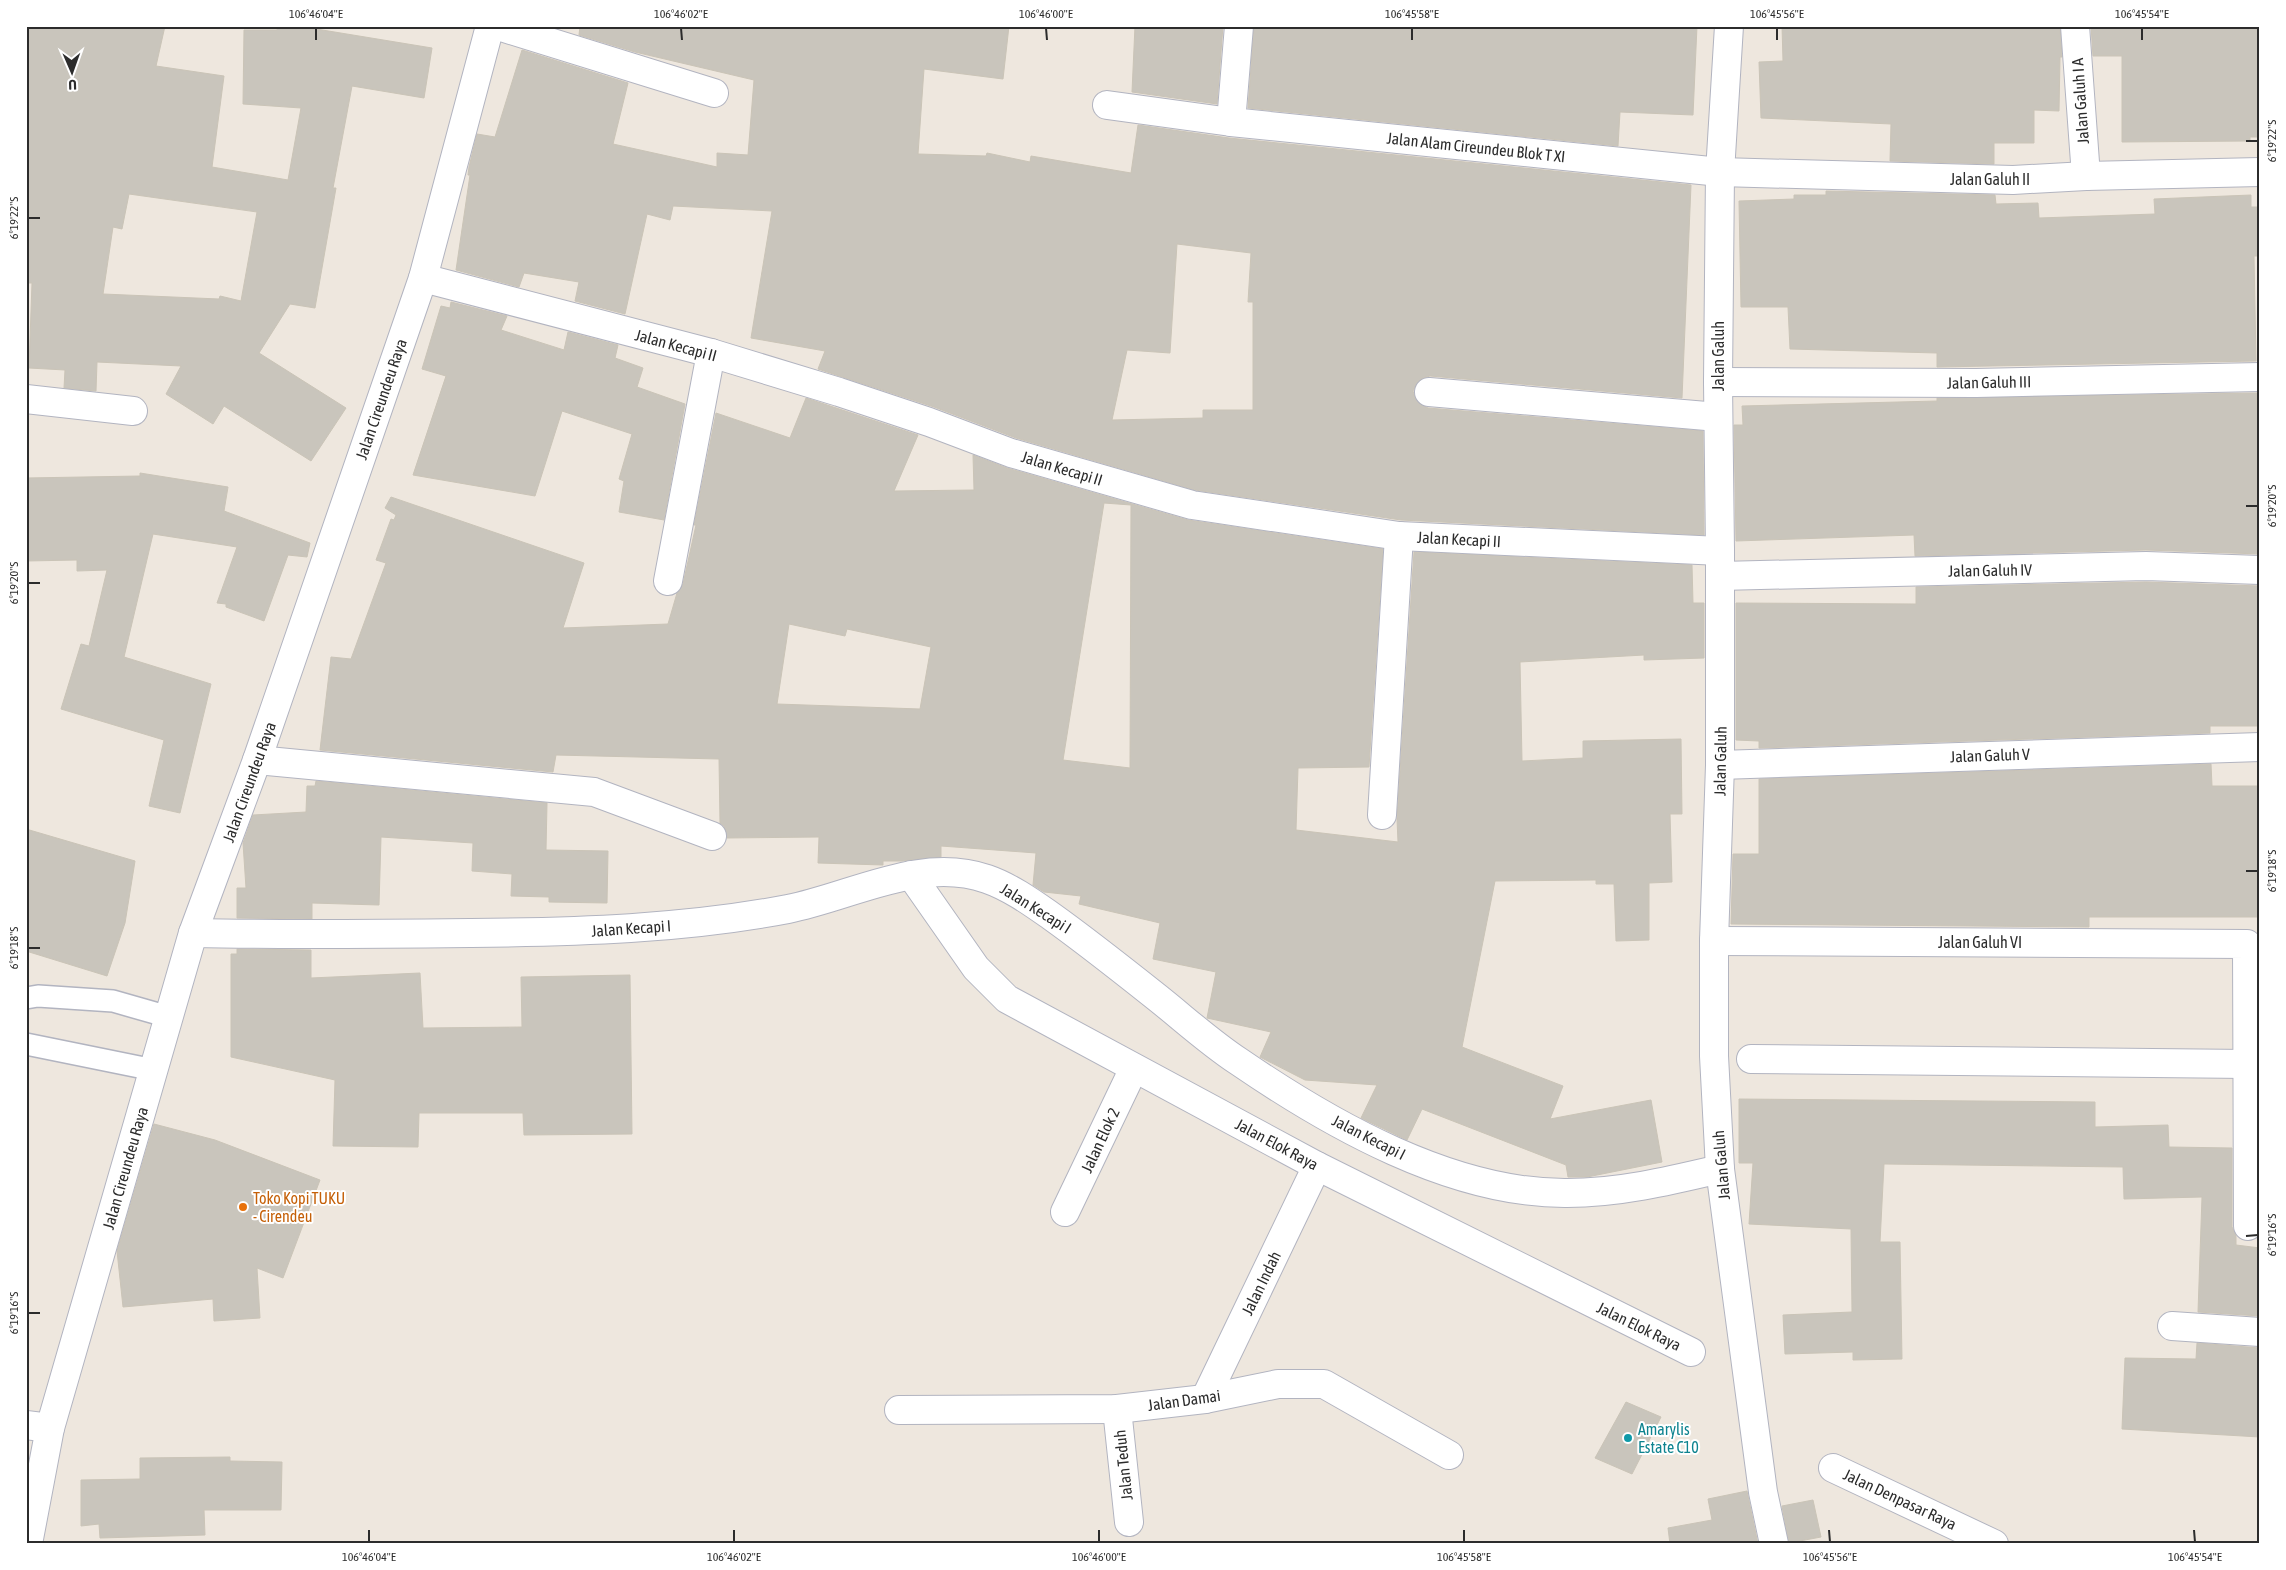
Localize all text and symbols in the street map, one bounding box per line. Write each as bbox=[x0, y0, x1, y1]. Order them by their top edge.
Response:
text: 106°46'04"E bbox=[289, 7, 343, 21]
text: 106°46'02"E bbox=[654, 7, 708, 21]
text: 106°46'00"E bbox=[1019, 7, 1073, 21]
text: 106°45'58"E bbox=[1385, 7, 1439, 21]
text: 106°45'56"E bbox=[1750, 7, 1804, 21]
text: 106°45'54"E bbox=[2115, 7, 2169, 21]
north arrow bbox=[48, 48, 98, 98]
street label: Jalan Galuh I A bbox=[2068, 57, 2092, 145]
text: U bbox=[68, 77, 77, 93]
text: 6°19'22"S bbox=[2265, 120, 2279, 162]
street label: Jalan Alam Cireundeu Blok T XI bbox=[1386, 129, 1566, 165]
street label: Jalan Galuh II bbox=[1950, 170, 2030, 188]
text: 6°19'22"S bbox=[7, 197, 21, 239]
street label: Jalan Galuh bbox=[1709, 321, 1727, 391]
street label: Jalan Kecapi II bbox=[633, 325, 719, 366]
street label: Jalan Cireundeu Raya bbox=[352, 336, 411, 462]
street label: Jalan Galuh III bbox=[1947, 372, 2031, 392]
street label: Jalan Kecapi II bbox=[1019, 447, 1105, 490]
text: 6°19'20"S bbox=[2265, 485, 2279, 527]
street label: Jalan Kecapi II bbox=[1417, 528, 1501, 551]
street label: Jalan Galuh IV bbox=[1948, 560, 2032, 580]
text: 6°19'20"S bbox=[7, 562, 21, 604]
street label: Jalan Cireundeu Raya bbox=[219, 719, 280, 845]
street label: Jalan Galuh bbox=[1710, 726, 1730, 796]
street label: Jalan Galuh V bbox=[1950, 745, 2030, 765]
text: 6°19'18"S bbox=[2265, 850, 2279, 892]
street label: Jalan Kecapi I bbox=[997, 879, 1075, 938]
street label: Jalan Kecapi I bbox=[591, 916, 671, 941]
text: 6°19'18"S bbox=[7, 927, 21, 969]
street label: Jalan Galuh VI bbox=[1938, 933, 2022, 951]
street label: Jalan Cireundeu Raya bbox=[99, 1105, 152, 1232]
street label: Jalan Elok 2 bbox=[1077, 1105, 1123, 1175]
street label: Jalan Kecapi I bbox=[1329, 1111, 1409, 1164]
street label: Jalan Elok Raya bbox=[1232, 1115, 1321, 1174]
street label: Jalan Galuh bbox=[1709, 1129, 1733, 1201]
place label: Toko Kopi TUKU - Cirendeu bbox=[253, 1189, 345, 1225]
marker: Toko Kopi TUKU - Cirendeu bbox=[237, 1201, 249, 1213]
text: 6°19'16"S bbox=[2265, 1214, 2279, 1256]
street label: Jalan Indah bbox=[1238, 1248, 1284, 1318]
text: 6°19'16"S bbox=[7, 1292, 21, 1334]
street label: Jalan Elok Raya bbox=[1594, 1298, 1684, 1355]
street label: Jalan Damai bbox=[1146, 1386, 1222, 1414]
place label: Amarylis Estate C10 bbox=[1638, 1420, 1699, 1456]
street label: Jalan Teduh bbox=[1110, 1429, 1136, 1501]
marker: Amarylis Estate C10 bbox=[1622, 1432, 1634, 1444]
street label: Jalan Denpasar Raya bbox=[1840, 1465, 1959, 1534]
text: 106°46'04"E bbox=[342, 1550, 396, 1564]
text: 106°46'02"E bbox=[707, 1550, 761, 1564]
text: 106°46'00"E bbox=[1072, 1550, 1126, 1564]
text: 106°45'58"E bbox=[1437, 1550, 1491, 1564]
text: 106°45'56"E bbox=[1803, 1550, 1857, 1564]
text: 106°45'54"E bbox=[2168, 1550, 2222, 1564]

